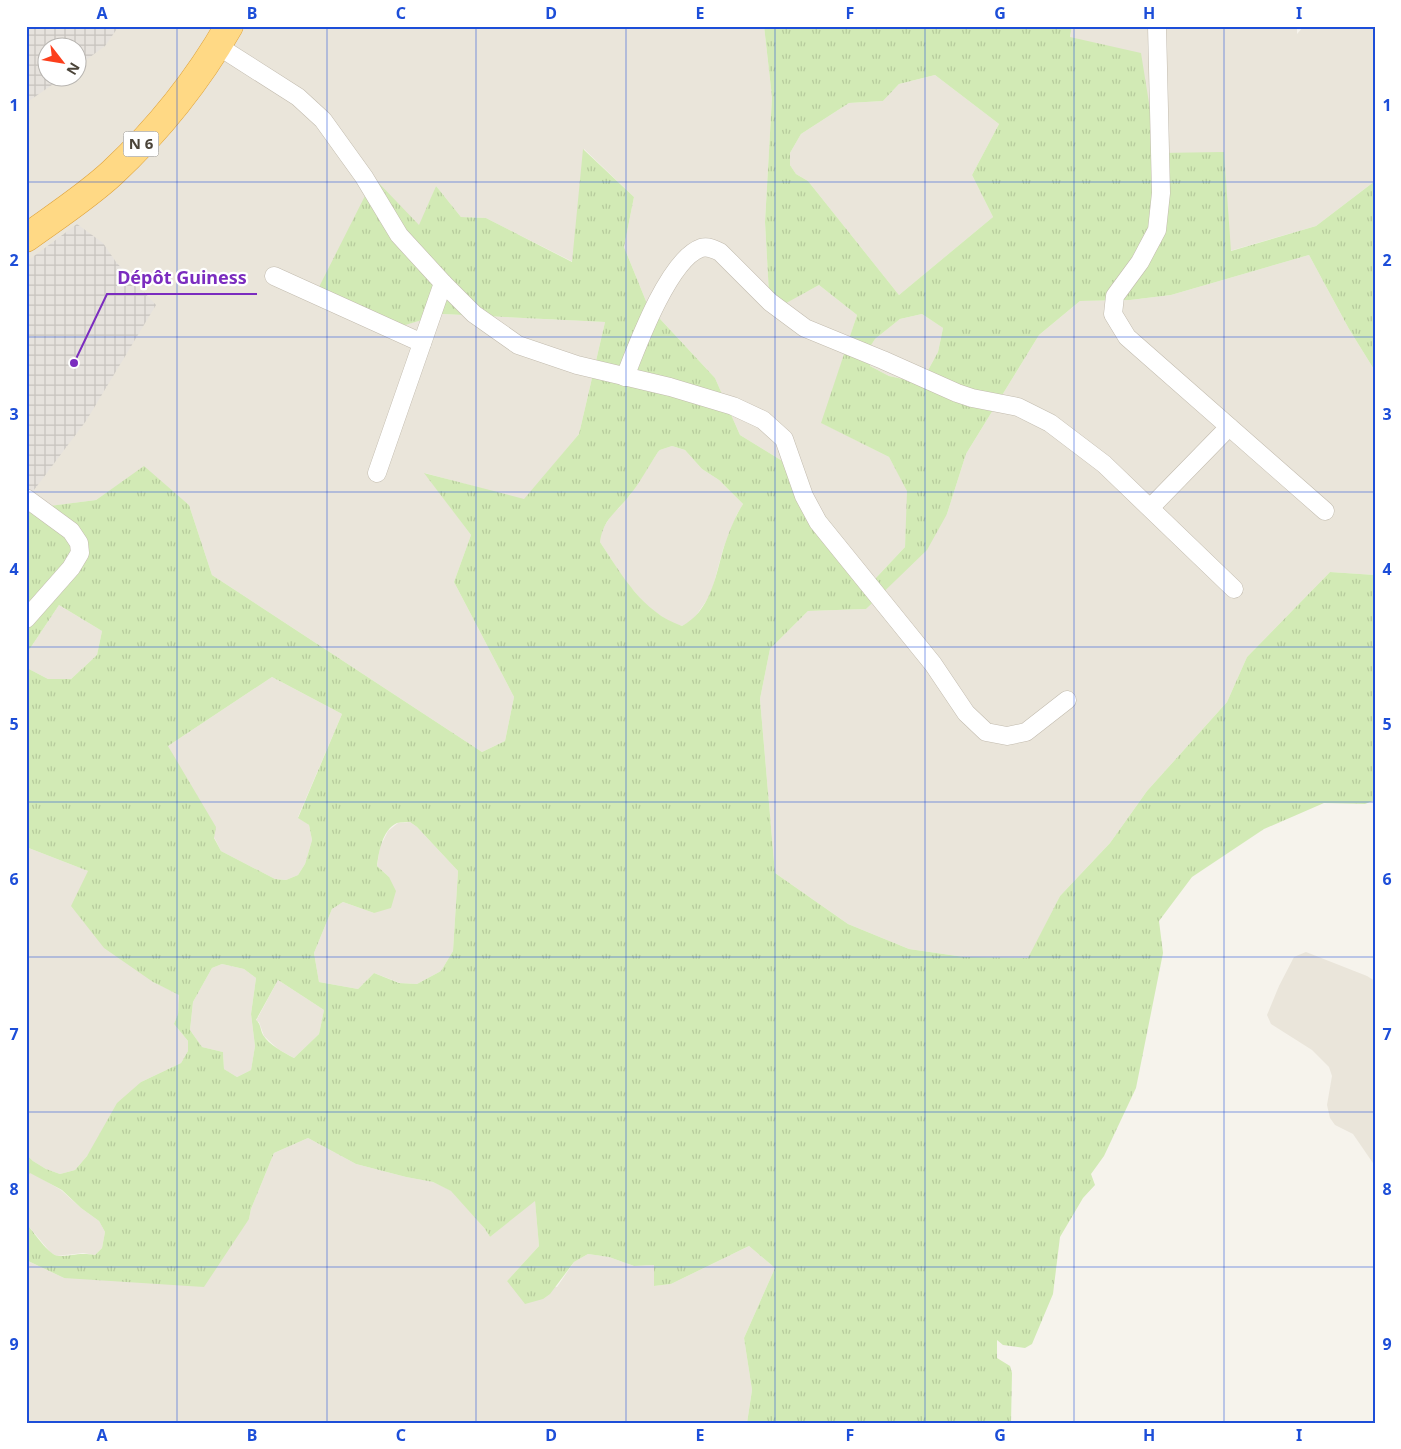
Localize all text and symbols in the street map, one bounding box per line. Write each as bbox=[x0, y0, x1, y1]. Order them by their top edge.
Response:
text: A bbox=[96, 2, 108, 24]
text: B bbox=[247, 2, 257, 24]
text: C bbox=[396, 2, 406, 24]
text: D bbox=[545, 2, 557, 24]
text: E bbox=[696, 2, 705, 24]
text: F bbox=[846, 2, 854, 24]
text: G bbox=[994, 2, 1006, 24]
text: H bbox=[1143, 2, 1155, 24]
text: I bbox=[1296, 2, 1302, 24]
north arrow bbox=[38, 38, 88, 88]
text: N bbox=[62, 59, 85, 79]
text: 1 bbox=[9, 94, 19, 116]
text: 1 bbox=[1382, 94, 1392, 116]
road number: N 6 bbox=[124, 132, 158, 156]
text: 2 bbox=[9, 249, 19, 271]
text: 2 bbox=[1382, 249, 1392, 271]
callout: Dépôt Guiness bbox=[107, 261, 257, 294]
text: Dépôt Guiness bbox=[117, 265, 247, 289]
text: 3 bbox=[9, 403, 19, 425]
text: 3 bbox=[1382, 403, 1392, 425]
text: 4 bbox=[9, 558, 19, 580]
text: 4 bbox=[1382, 558, 1392, 580]
text: 5 bbox=[9, 713, 19, 735]
text: 5 bbox=[1382, 713, 1392, 735]
text: 6 bbox=[9, 868, 19, 890]
text: 6 bbox=[1382, 868, 1392, 890]
text: 7 bbox=[9, 1023, 19, 1045]
text: 7 bbox=[1382, 1023, 1392, 1045]
text: 8 bbox=[9, 1178, 19, 1200]
text: 8 bbox=[1382, 1178, 1392, 1200]
text: 9 bbox=[9, 1333, 19, 1355]
text: 9 bbox=[1382, 1333, 1392, 1355]
text: A bbox=[96, 1424, 108, 1446]
text: B bbox=[247, 1424, 257, 1446]
text: C bbox=[396, 1424, 406, 1446]
text: D bbox=[545, 1424, 557, 1446]
text: E bbox=[696, 1424, 705, 1446]
text: F bbox=[846, 1424, 854, 1446]
text: G bbox=[994, 1424, 1006, 1446]
text: H bbox=[1143, 1424, 1155, 1446]
text: I bbox=[1296, 1424, 1302, 1446]

